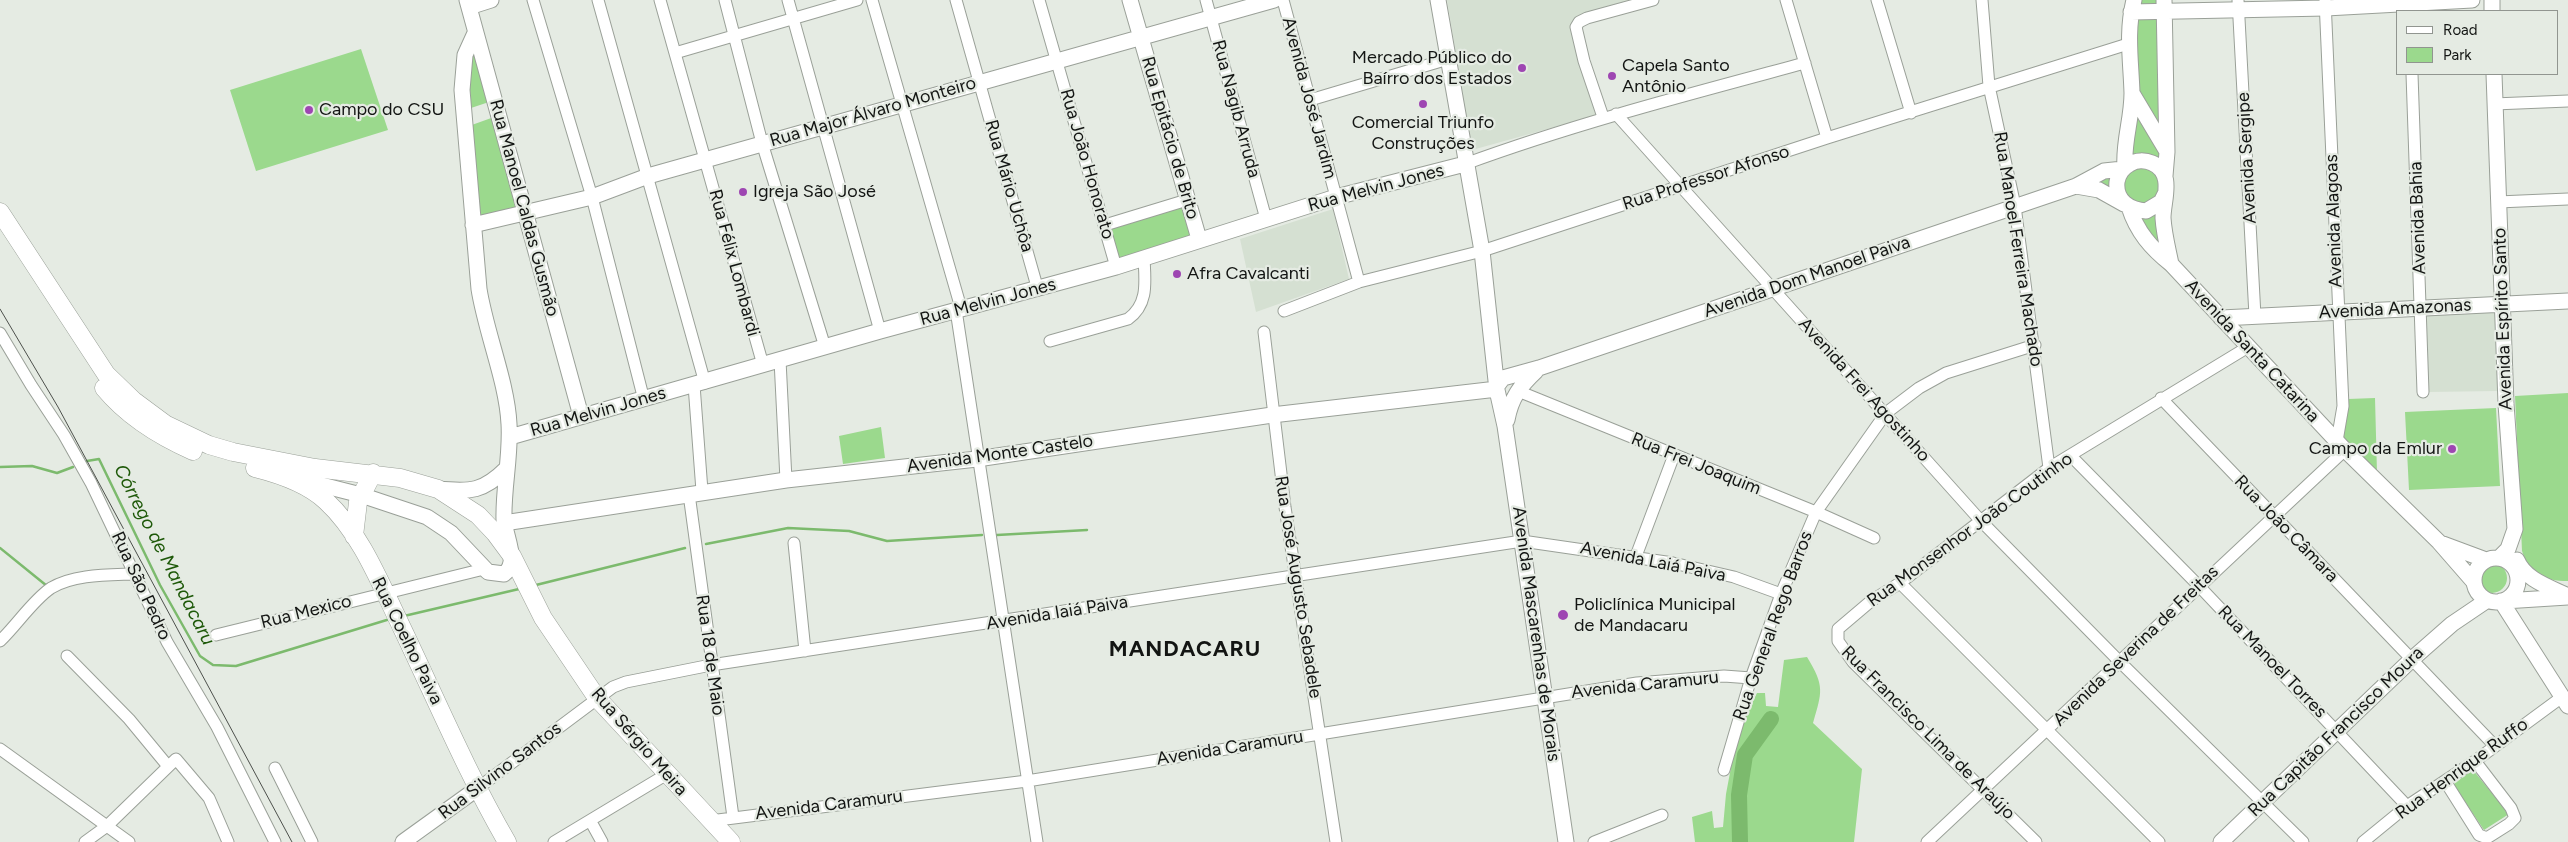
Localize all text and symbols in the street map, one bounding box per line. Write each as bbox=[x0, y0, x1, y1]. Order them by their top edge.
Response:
legend bbox=[2396, 10, 2558, 75]
street label: Avenida José Jardim bbox=[1277, 15, 1341, 181]
text: Road bbox=[2443, 21, 2478, 39]
street label: Rua Nagib Arruda bbox=[1207, 38, 1265, 180]
text: Park bbox=[2443, 46, 2472, 64]
place label: Mercado Público do Baírro dos Estados bbox=[1352, 47, 1512, 90]
street label: Rua Epitácio de Brito bbox=[1136, 54, 1204, 222]
place label: Capela Santo Antônio bbox=[1622, 55, 1730, 98]
marker: Mercado Público do Baírro dos Estados bbox=[1516, 62, 1528, 74]
marker: Capela Santo Antônio bbox=[1606, 70, 1618, 82]
street label: Rua Major Álvaro Monteiro bbox=[767, 72, 979, 152]
street label: Rua João Honorato bbox=[1055, 86, 1119, 242]
street label: Avenida Sergipe bbox=[2233, 92, 2261, 224]
street label: Rua Manoel Caldas Gusmão bbox=[485, 97, 563, 319]
marker: Comercial Triunfo Construções bbox=[1417, 98, 1429, 110]
place label: Campo do CSU bbox=[319, 99, 444, 121]
marker: Campo do CSU bbox=[303, 104, 315, 116]
place label: Comercial Triunfo Construções bbox=[1352, 112, 1494, 154]
street label: Rua Mário Uchôa bbox=[980, 117, 1038, 255]
street label: Rua Manoel Ferreira Machado bbox=[1989, 130, 2047, 368]
street label: Rua Professor Afonso bbox=[1620, 141, 1792, 215]
street label: Avenida Alagoas bbox=[2321, 154, 2347, 288]
street label: Rua Melvin Jones bbox=[1306, 159, 1446, 217]
street label: Avenida Bahia bbox=[2405, 161, 2431, 275]
place label: Igreja São José bbox=[753, 181, 876, 203]
marker: Igreja São José bbox=[737, 186, 749, 198]
street label: Rua Félix Lombardi bbox=[704, 187, 764, 339]
street label: Avenida Espírito Santo bbox=[2489, 227, 2517, 411]
street label: Avenida Dom Manoel Paiva bbox=[1701, 231, 1913, 323]
place label: Afra Cavalcanti bbox=[1187, 263, 1310, 285]
marker: Afra Cavalcanti bbox=[1171, 268, 1183, 280]
street label: Rua Melvin Jones bbox=[918, 273, 1058, 331]
street label: Avenida Santa Catarina bbox=[2180, 275, 2324, 427]
street label: Avenida Amazonas bbox=[2318, 294, 2472, 324]
street label: Avenida Frei Agostinho bbox=[1794, 313, 1934, 467]
street label: Rua Melvin Jones bbox=[528, 382, 668, 442]
street label: Rua Frei Joaquim bbox=[1628, 428, 1764, 500]
street label: Avenida Monte Castelo bbox=[906, 430, 1094, 478]
place label: Campo da Emlur bbox=[2309, 438, 2442, 460]
marker: Campo da Emlur bbox=[2446, 443, 2458, 455]
street label: Rua Monsenhor João Coutinho bbox=[1863, 448, 2077, 612]
water label: Córrego de Mandacaru bbox=[108, 461, 220, 649]
street label: Rua João Câmara bbox=[2229, 471, 2343, 587]
street label: Rua José Augusto Sebadele bbox=[1270, 474, 1326, 700]
street label: Avenida Mascarenhas de Morais bbox=[1507, 505, 1565, 763]
street label: Rua São Pedro bbox=[106, 528, 176, 644]
street label: Rua General Rego Barros bbox=[1729, 528, 1817, 724]
street label: Avenida Laiá Paiva bbox=[1578, 537, 1728, 587]
street label: Avenida Severina de Freitas bbox=[2049, 561, 2223, 731]
street label: Rua Coelho Paiva bbox=[367, 574, 447, 708]
street label: Rua Mexico bbox=[258, 590, 354, 634]
street label: Avenida Iaiá Paiva bbox=[985, 591, 1129, 635]
street label: Rua 18 de Maio bbox=[691, 593, 729, 717]
place label: Policlínica Municipal de Mandacaru bbox=[1574, 594, 1735, 636]
street label: Rua Manoel Torres bbox=[2213, 601, 2331, 723]
marker: Policlínica Municipal de Mandacaru bbox=[1556, 608, 1570, 622]
district label: MANDACARU bbox=[1108, 637, 1262, 663]
street label: Rua Francisco Lima de Araújo bbox=[1837, 642, 2019, 824]
street label: Rua Capitão Francisco Moura bbox=[2244, 642, 2428, 822]
street label: Avenida Caramuru bbox=[1570, 667, 1720, 703]
street label: Rua Sérgio Meira bbox=[586, 684, 692, 800]
street label: Rua Henrique Ruffo bbox=[2392, 714, 2532, 824]
street label: Rua Silvino Santos bbox=[434, 718, 566, 824]
street label: Avenida Caramuru bbox=[1155, 726, 1305, 770]
street label: Avenida Caramuru bbox=[754, 785, 904, 825]

